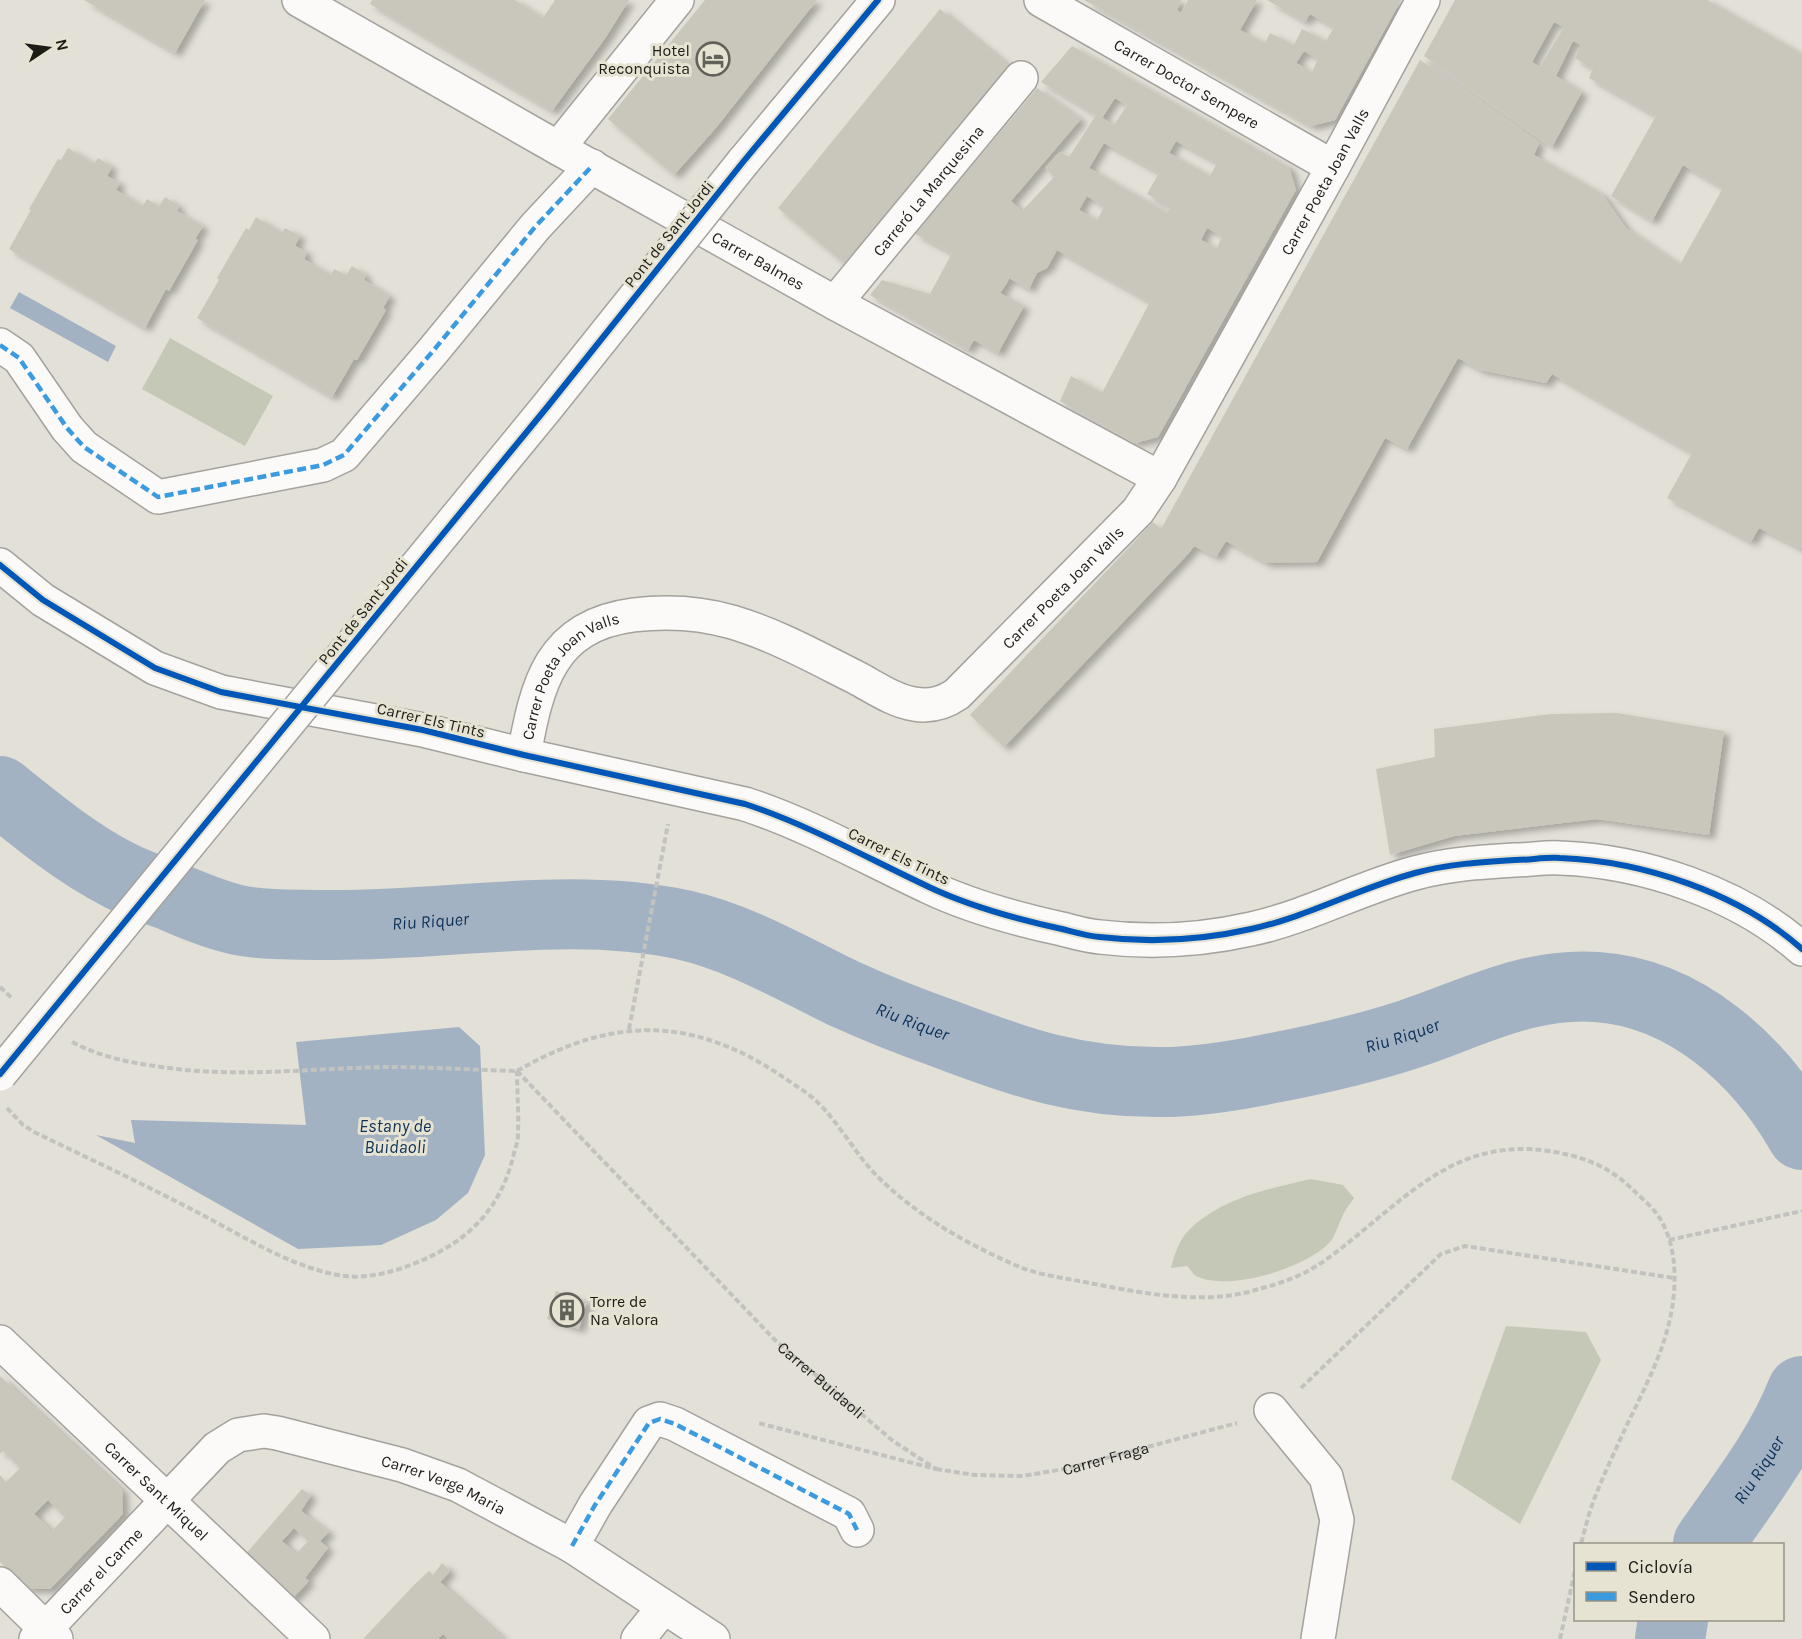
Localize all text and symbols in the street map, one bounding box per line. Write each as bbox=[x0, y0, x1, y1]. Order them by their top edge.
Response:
north arrow bbox=[18, 18, 78, 78]
street label: Carrer Doctor Sempere bbox=[1111, 34, 1263, 132]
text: N bbox=[52, 37, 73, 52]
place label: Hotel Reconquista bbox=[598, 41, 690, 78]
hotel icon: Hotel Reconquista bbox=[695, 41, 731, 77]
street label: Carrer Poeta Joan Valls bbox=[1277, 105, 1373, 258]
street label: Carreró La Marquesina bbox=[868, 121, 988, 260]
street label: Pont de Sant Jordi bbox=[620, 177, 718, 291]
street label: Carrer Balmes bbox=[709, 227, 808, 294]
street label: Carrer Poeta Joan Valls bbox=[998, 522, 1127, 652]
street label: Pont de Sant Jordi bbox=[314, 554, 412, 668]
street label: Carrer Poeta Joan Valls bbox=[518, 608, 621, 741]
street label: Carrer Els Tints bbox=[375, 698, 487, 742]
street label: Carrer Els Tints bbox=[845, 823, 953, 889]
water label: Riu Riquer bbox=[391, 908, 470, 935]
water label: Riu Riquer bbox=[872, 998, 953, 1046]
water label: Riu Riquer bbox=[1362, 1013, 1443, 1058]
water label: Estany de Buidaoli bbox=[359, 1115, 431, 1158]
building icon: Torre de Na Valora bbox=[549, 1292, 585, 1328]
place label: Torre de Na Valora bbox=[590, 1292, 659, 1329]
street label: Carrer Buidaoli bbox=[774, 1337, 869, 1422]
water label: Riu Riquer bbox=[1729, 1431, 1790, 1508]
street label: Carrer Sant Miquel bbox=[101, 1437, 213, 1544]
street label: Carrer Fraga bbox=[1060, 1437, 1151, 1479]
street label: Carrer Verge Maria bbox=[379, 1451, 509, 1518]
street label: Carrer el Carme bbox=[55, 1524, 146, 1618]
legend bbox=[1574, 1543, 1784, 1621]
text: Ciclovía bbox=[1628, 1556, 1693, 1578]
text: Sendero bbox=[1628, 1586, 1695, 1608]

